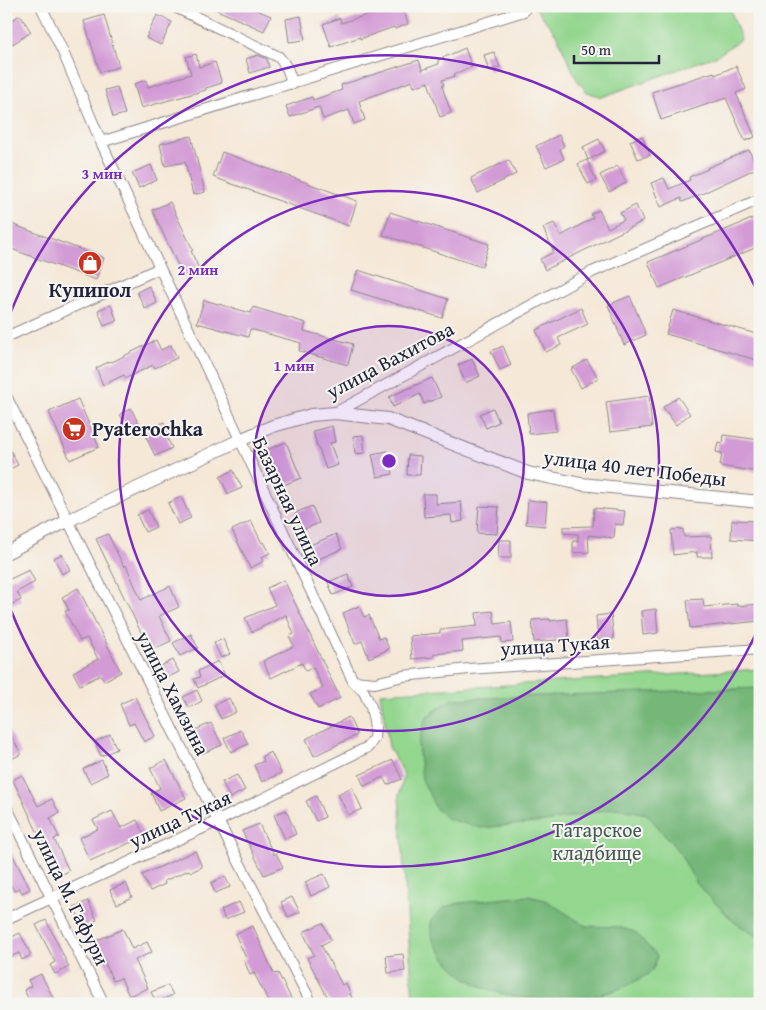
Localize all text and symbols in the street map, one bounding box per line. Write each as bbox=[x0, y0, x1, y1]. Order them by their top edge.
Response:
scale bar bbox=[574, 32, 658, 64]
text: 50 m bbox=[581, 39, 612, 60]
text: 3 мин bbox=[82, 163, 123, 184]
shop icon: Купипол bbox=[77, 250, 103, 276]
text: 2 мин bbox=[178, 259, 219, 280]
place label: Купипол bbox=[49, 275, 132, 304]
street label: улица Вахитова bbox=[320, 314, 459, 406]
text: 1 мин bbox=[274, 355, 315, 376]
place label: Pyaterochka bbox=[92, 414, 204, 443]
supermarket icon: Pyaterochka bbox=[61, 416, 87, 442]
street label: Базарная улица bbox=[246, 431, 331, 571]
street label: улица 40 лет Победы bbox=[541, 442, 728, 493]
centre of rings bbox=[380, 452, 398, 470]
street label: улица Хамзина bbox=[129, 625, 218, 760]
street label: улица Тукая bbox=[498, 626, 611, 663]
street label: улица Тукая bbox=[123, 782, 236, 855]
park label: Татарское кладбище bbox=[552, 815, 642, 867]
street label: улица М. Гафури bbox=[25, 823, 117, 970]

